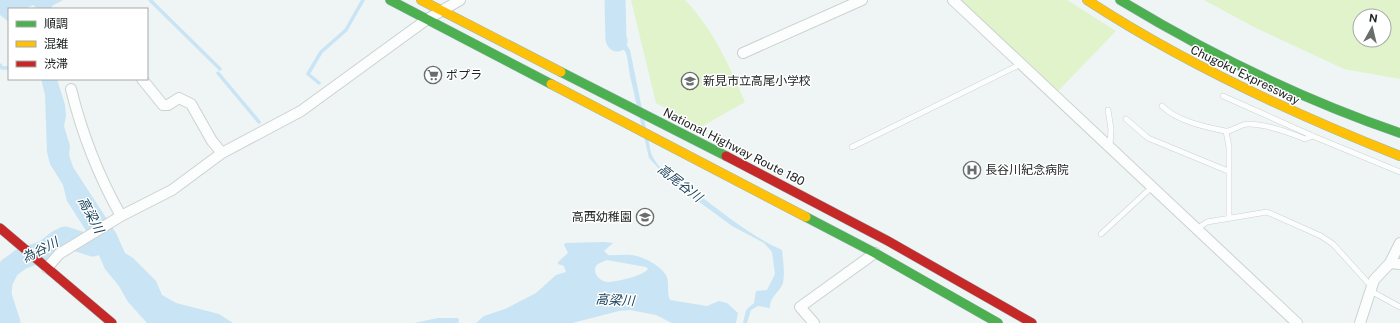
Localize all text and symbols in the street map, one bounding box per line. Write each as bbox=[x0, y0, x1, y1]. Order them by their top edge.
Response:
legend bbox=[8, 8, 148, 80]
north arrow bbox=[1352, 8, 1392, 48]
text: N bbox=[1368, 12, 1378, 25]
text: 順調 bbox=[44, 17, 68, 31]
text: 混雑 bbox=[44, 37, 68, 51]
street label: Chugoku Expressway bbox=[1188, 43, 1302, 108]
text: 渋滞 bbox=[44, 57, 68, 71]
supermarket icon: ポプラ bbox=[423, 65, 443, 85]
place label: ポプラ bbox=[446, 68, 482, 82]
school or university icon: 新見市立高尾小学校 bbox=[680, 71, 700, 91]
place label: 新見市立高尾小学校 bbox=[703, 74, 811, 88]
street label: National Highway Route 180 bbox=[661, 105, 807, 189]
hospital icon: 長谷川紀念病院 bbox=[962, 160, 982, 180]
water label: 高尾谷川 bbox=[655, 161, 707, 206]
place label: 長谷川紀念病院 bbox=[985, 163, 1069, 177]
water label: 高梁川 bbox=[75, 194, 108, 237]
school or university icon: 高西幼稚園 bbox=[635, 207, 655, 227]
place label: 高西幼稚園 bbox=[572, 210, 632, 224]
water label: 為谷川 bbox=[19, 234, 63, 266]
water label: 高梁川 bbox=[595, 291, 637, 309]

